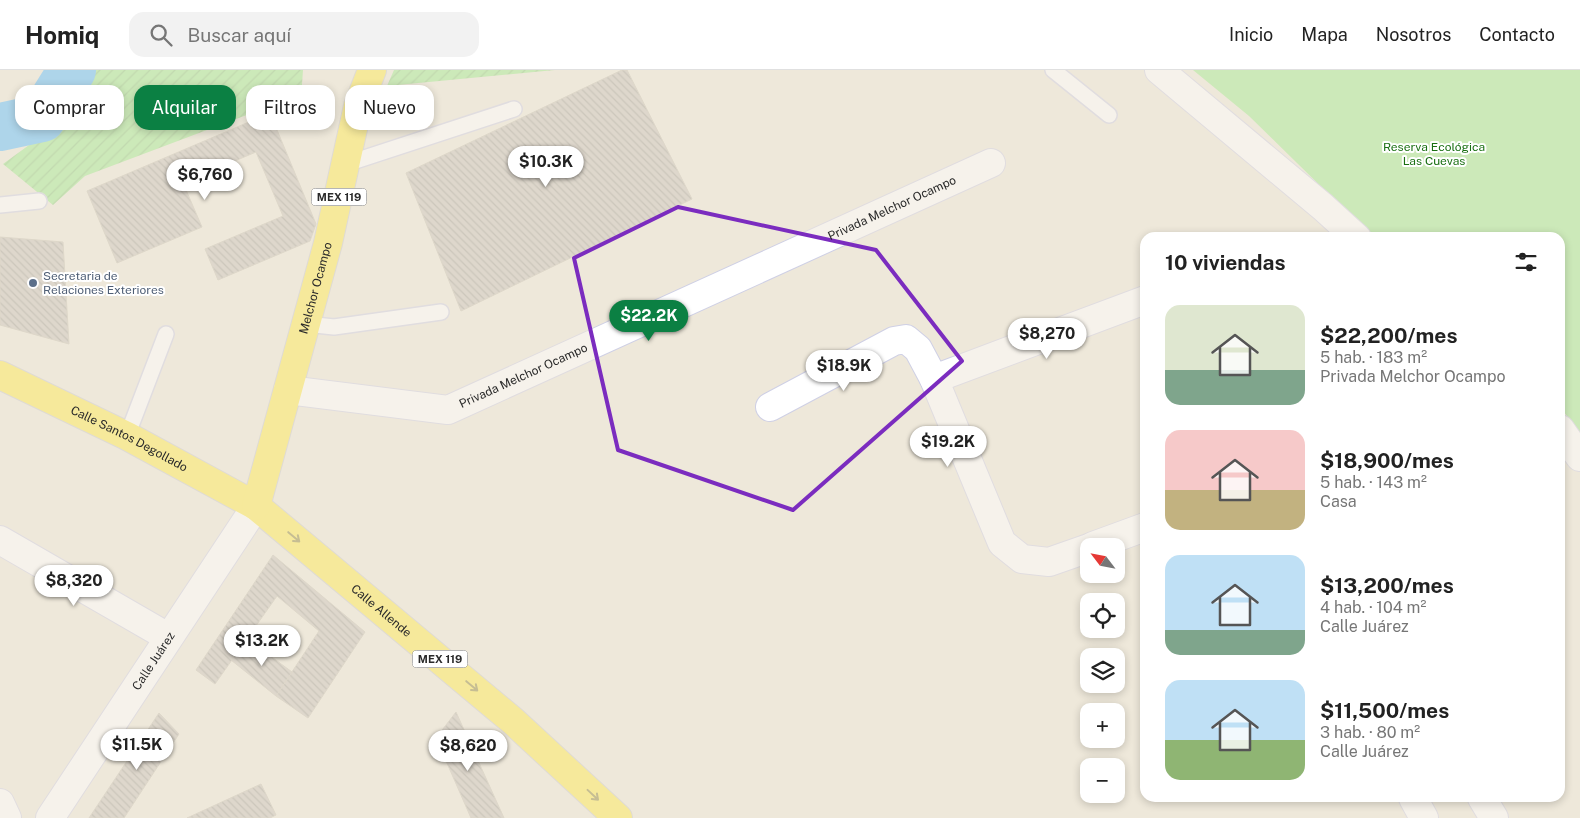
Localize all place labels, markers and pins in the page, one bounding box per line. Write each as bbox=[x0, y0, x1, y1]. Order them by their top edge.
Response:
pin: $10.3K bbox=[505, 146, 587, 188]
pin: $6,760 bbox=[164, 158, 246, 201]
place label: Secretaria de Relaciones Exteriores bbox=[43, 269, 164, 297]
marker: Secretaria de Relaciones Exteriores bbox=[27, 277, 39, 289]
pin: $22.2K bbox=[608, 300, 690, 342]
pin: $8,270 bbox=[1006, 318, 1088, 360]
pin: $18.9K bbox=[803, 350, 885, 392]
pin: $19.2K bbox=[907, 426, 989, 468]
pin: $8,320 bbox=[33, 564, 115, 607]
pin: $13.2K bbox=[221, 624, 303, 667]
pin: $11.5K bbox=[96, 728, 178, 771]
pin: $8,620 bbox=[427, 730, 509, 772]

